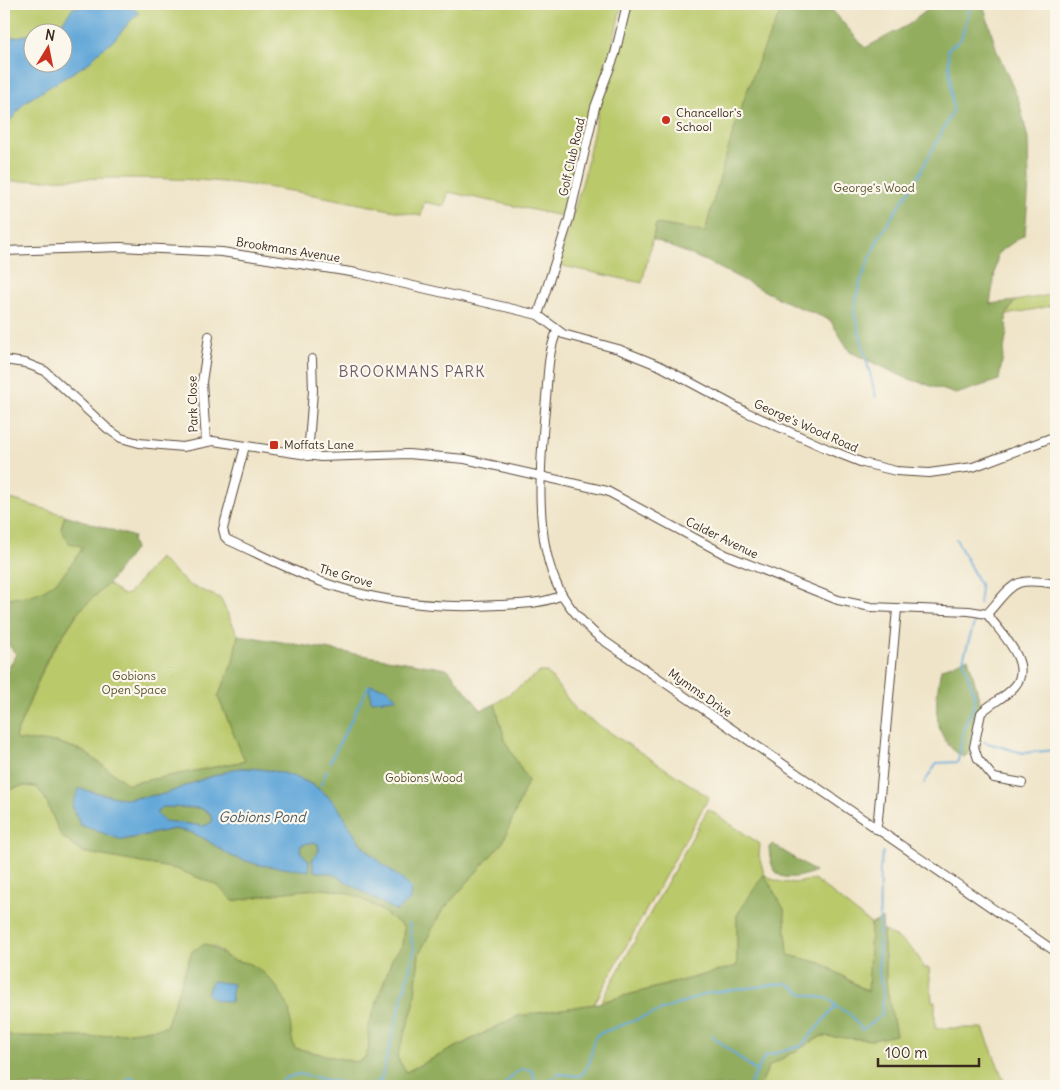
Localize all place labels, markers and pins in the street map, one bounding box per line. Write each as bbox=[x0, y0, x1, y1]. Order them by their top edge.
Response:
place label: Chancellor's School bbox=[676, 105, 742, 134]
marker: Chancellor's School bbox=[660, 114, 672, 126]
place label: Moffats Lane bbox=[284, 437, 354, 452]
marker: Moffats Lane bbox=[268, 439, 280, 451]

